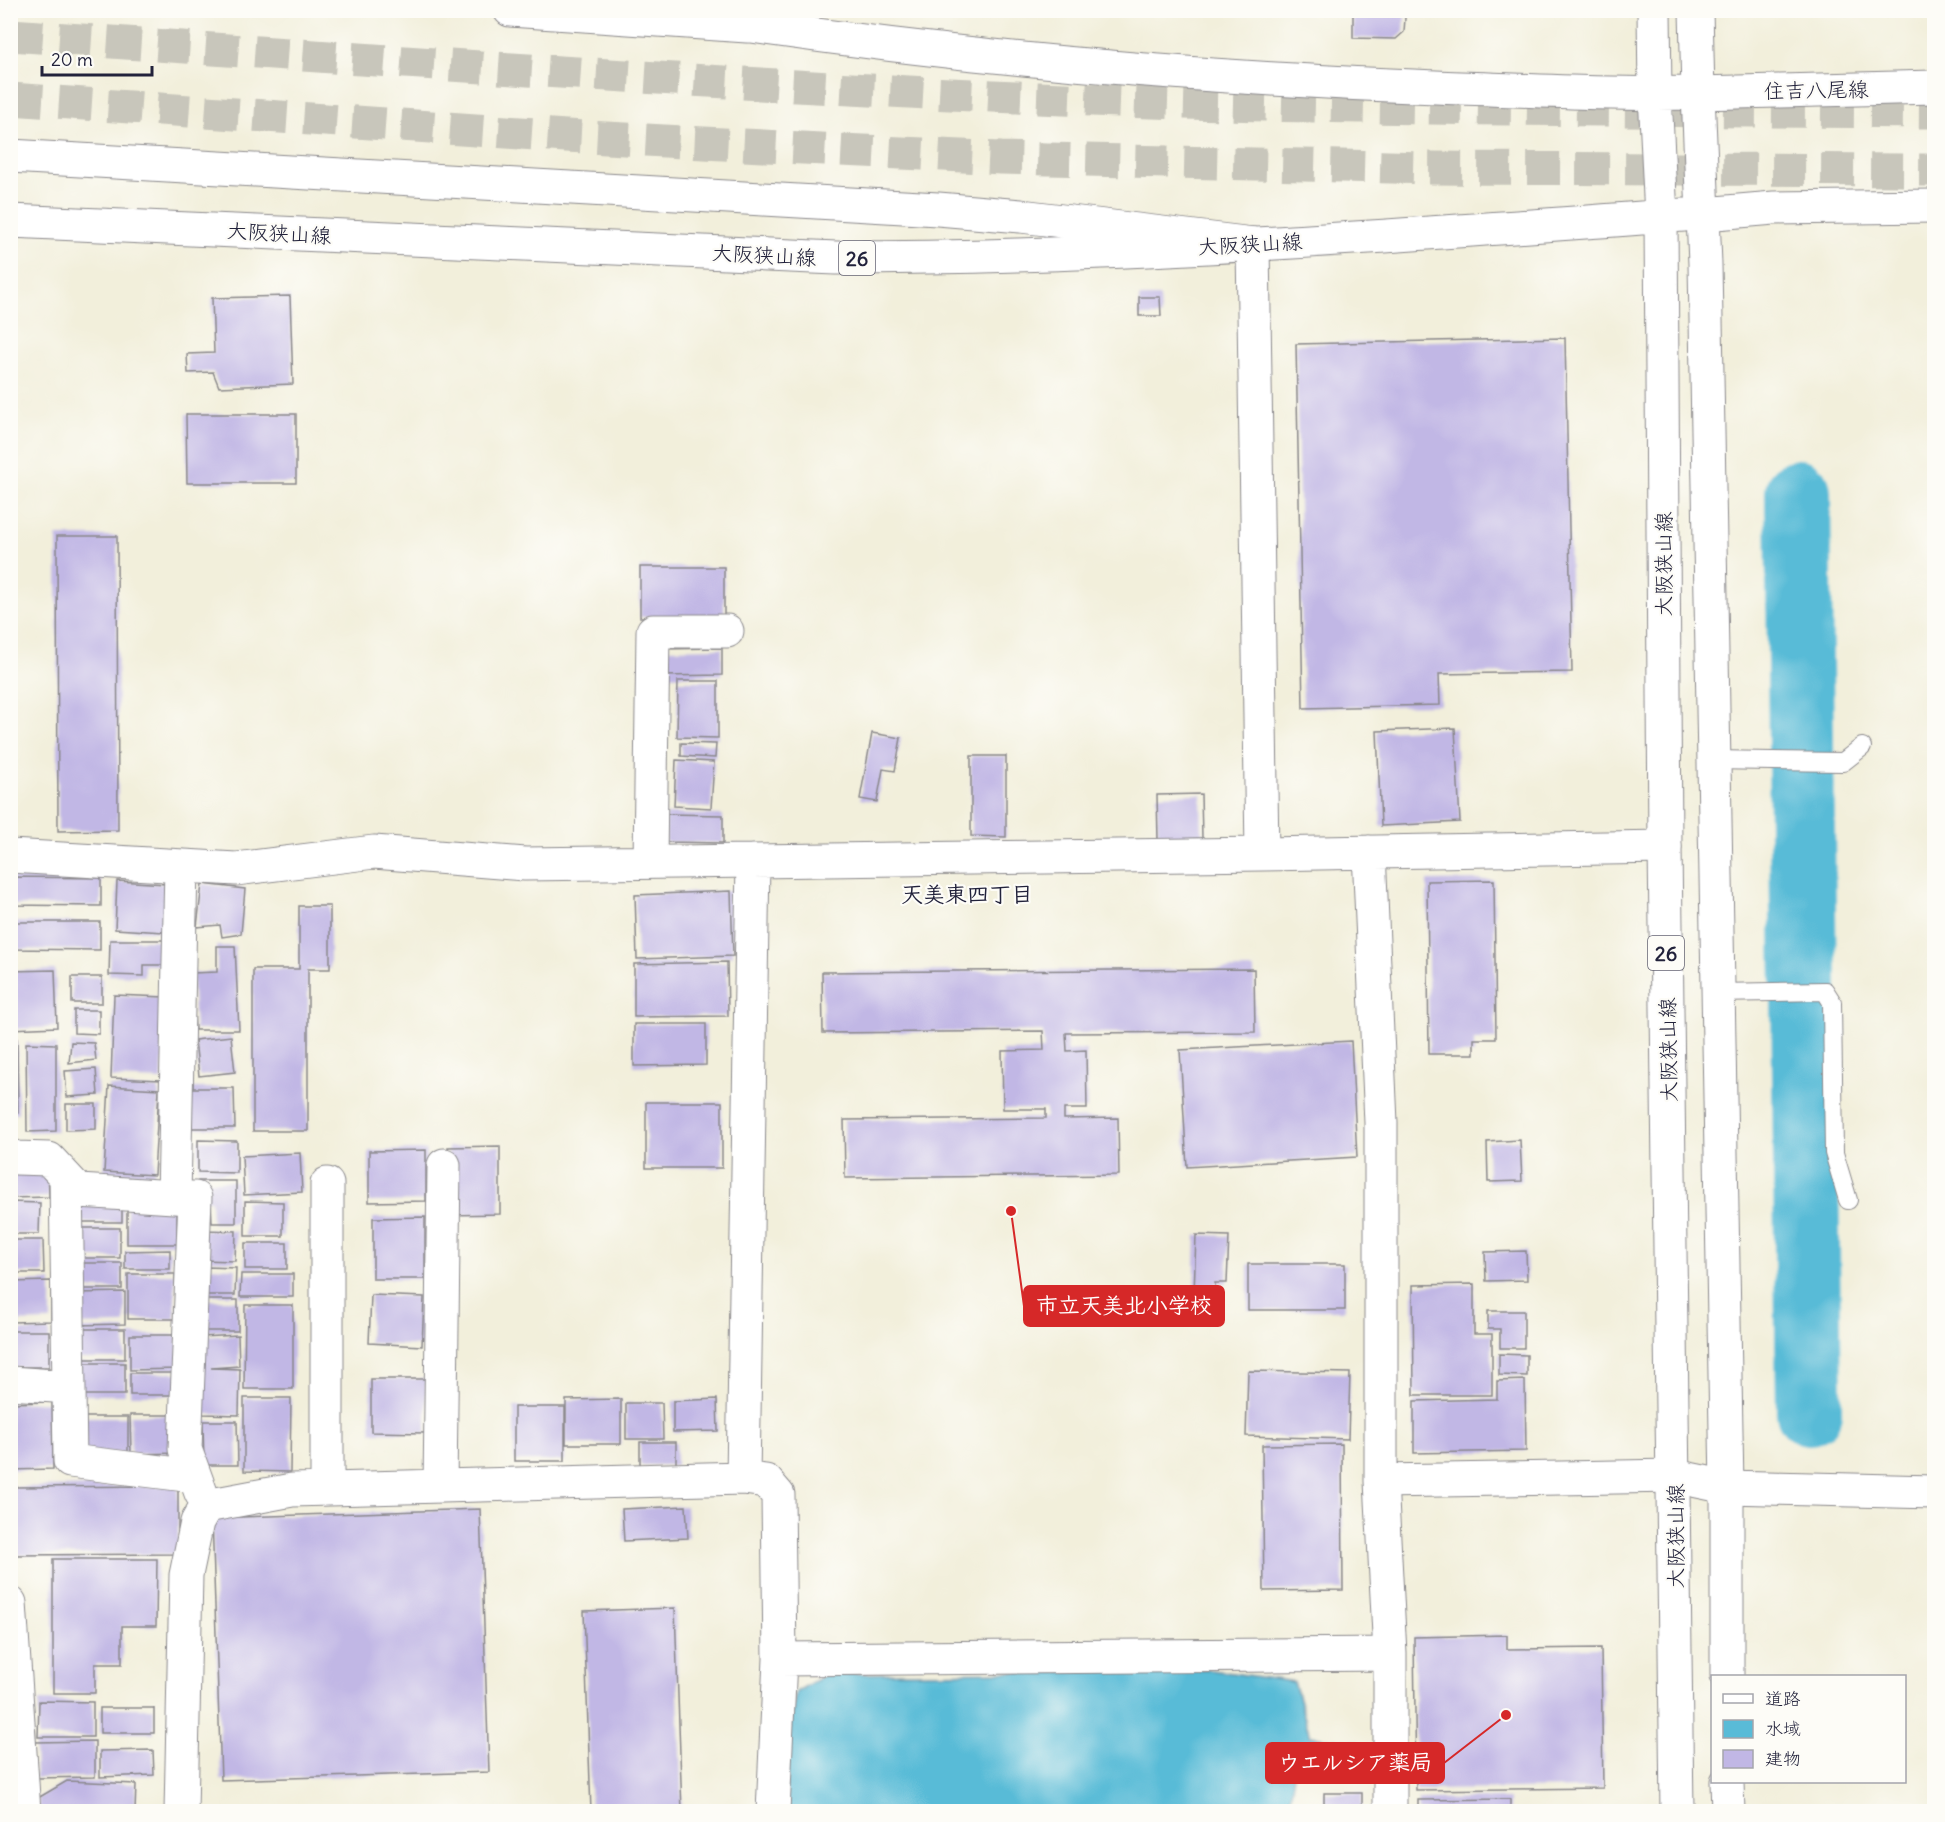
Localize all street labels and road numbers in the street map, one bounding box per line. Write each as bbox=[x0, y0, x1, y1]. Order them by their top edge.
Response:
street label: 住吉八尾線 bbox=[1763, 76, 1869, 104]
street label: 大阪狭山線 bbox=[226, 217, 332, 249]
street label: 大阪狭山線 bbox=[1197, 228, 1303, 260]
street label: 大阪狭山線 bbox=[711, 239, 817, 271]
road number: 26 bbox=[839, 241, 875, 275]
street label: 大阪狭山線 bbox=[1650, 512, 1677, 617]
road number: 26 bbox=[1648, 936, 1684, 970]
street label: 大阪狭山線 bbox=[1654, 997, 1682, 1103]
street label: 大阪狭山線 bbox=[1662, 1484, 1689, 1589]

